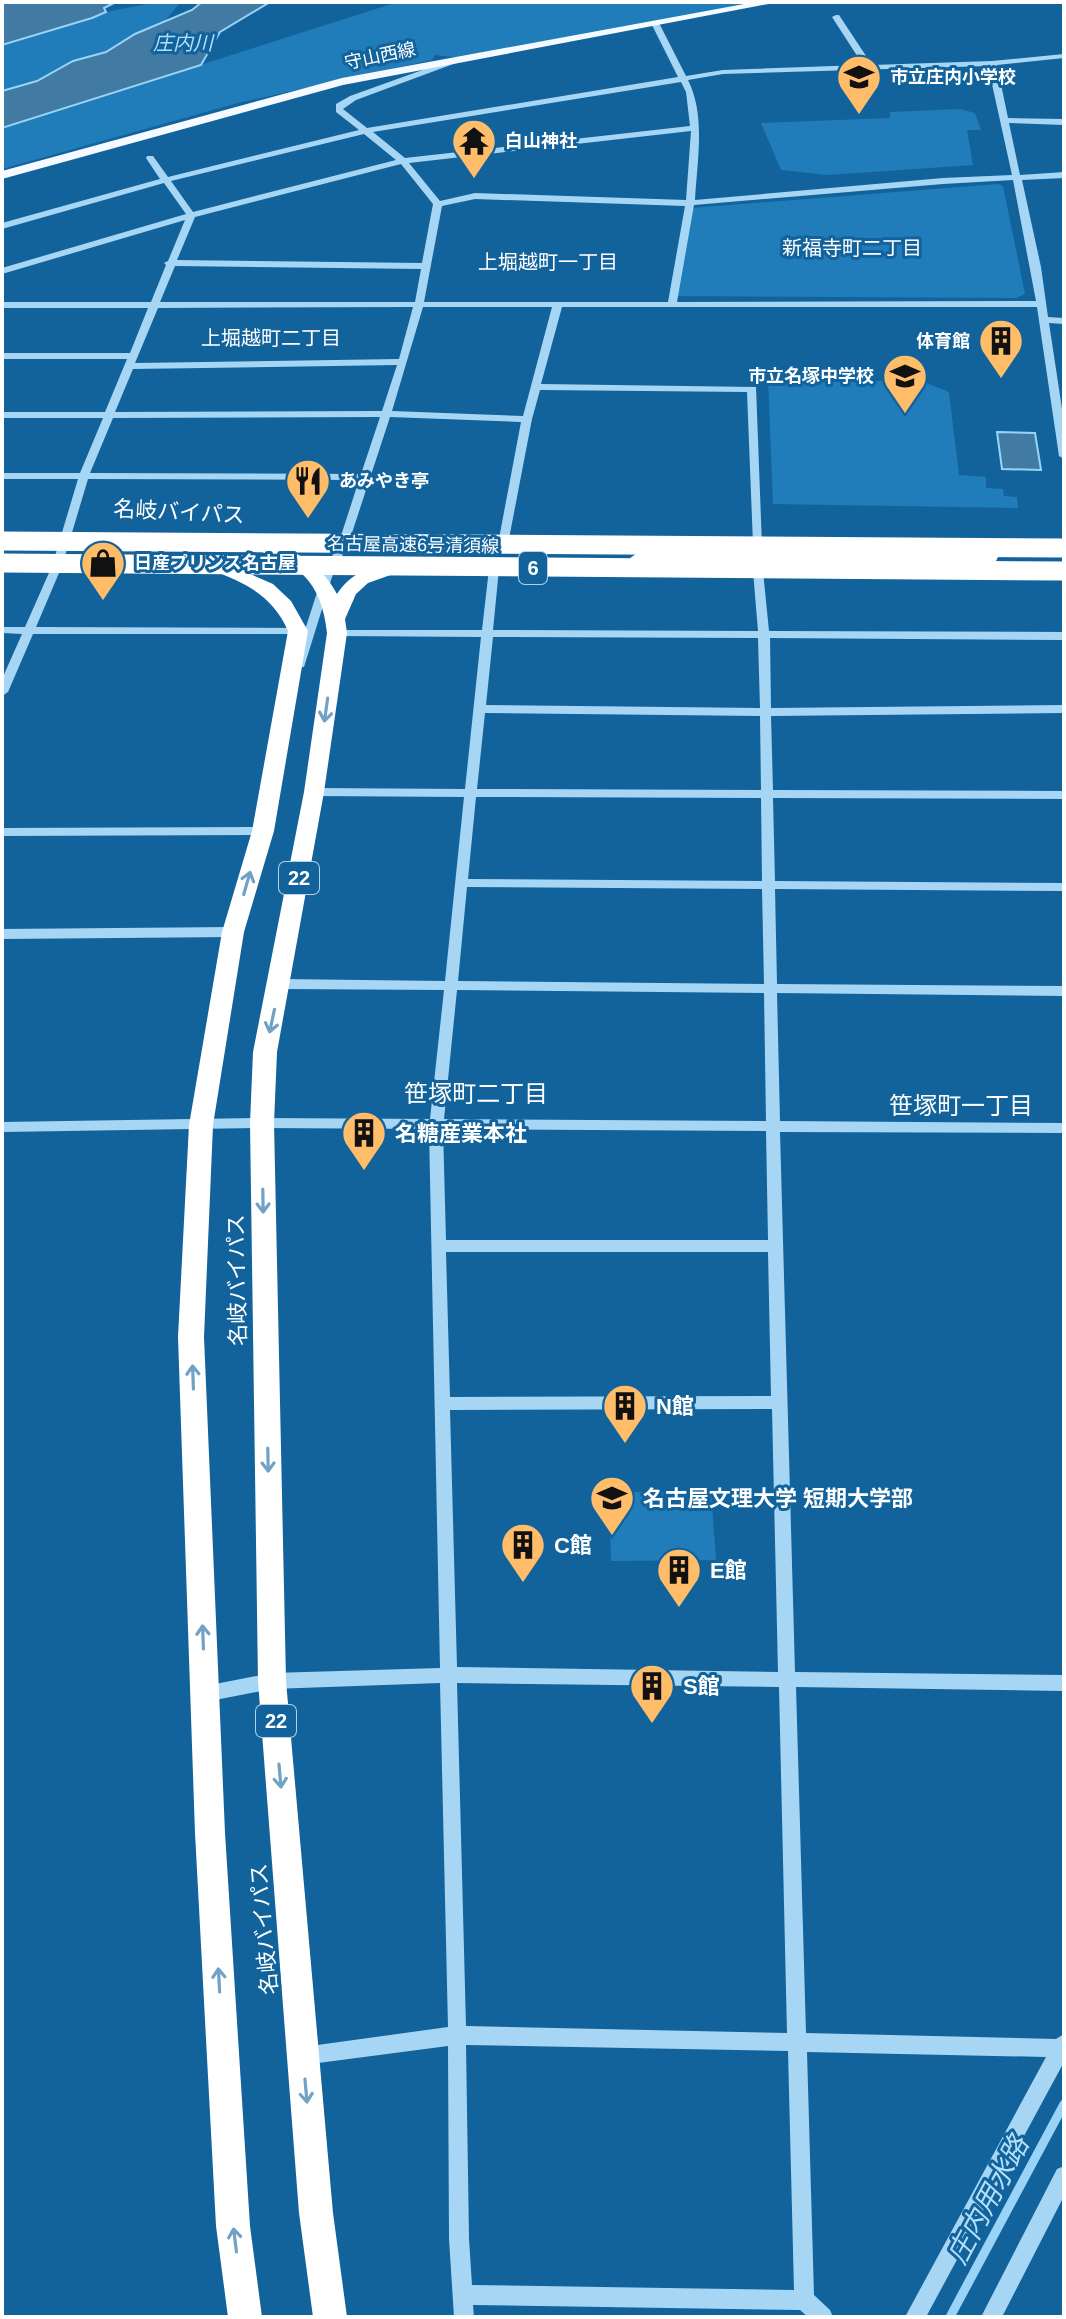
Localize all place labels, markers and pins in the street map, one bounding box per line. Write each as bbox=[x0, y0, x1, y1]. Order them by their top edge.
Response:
school or university icon: 市立庄内小学校 bbox=[835, 53, 883, 116]
place label: 市立庄内小学校 bbox=[890, 67, 1016, 87]
temple icon: 白山神社 bbox=[450, 117, 498, 180]
place label: 白山神社 bbox=[505, 131, 577, 151]
building icon: 体育館 bbox=[977, 317, 1025, 380]
place label: 体育館 bbox=[916, 331, 970, 351]
school or university icon: 市立名塚中学校 bbox=[881, 352, 929, 415]
place label: 市立名塚中学校 bbox=[748, 366, 874, 386]
restaurant icon: あみやき亭 bbox=[284, 457, 332, 520]
place label: あみやき亭 bbox=[339, 471, 429, 491]
shop icon: 日産プリンス名古屋 bbox=[79, 539, 127, 602]
place label: 日産プリンス名古屋 bbox=[134, 553, 296, 573]
building icon: 名糖産業本社 bbox=[340, 1109, 388, 1172]
place label: 名糖産業本社 bbox=[395, 1121, 527, 1146]
building icon: N館 bbox=[601, 1382, 649, 1445]
place label: N館 bbox=[656, 1394, 694, 1419]
school or university icon: 名古屋文理大学 短期大学部 bbox=[588, 1474, 636, 1537]
place label: 名古屋文理大学 短期大学部 bbox=[643, 1486, 913, 1511]
building icon: C館 bbox=[499, 1521, 547, 1584]
place label: C館 bbox=[554, 1533, 592, 1558]
building icon: E館 bbox=[655, 1546, 703, 1609]
place label: E館 bbox=[710, 1558, 747, 1583]
building icon: S館 bbox=[628, 1662, 676, 1725]
place label: S館 bbox=[683, 1674, 720, 1699]

